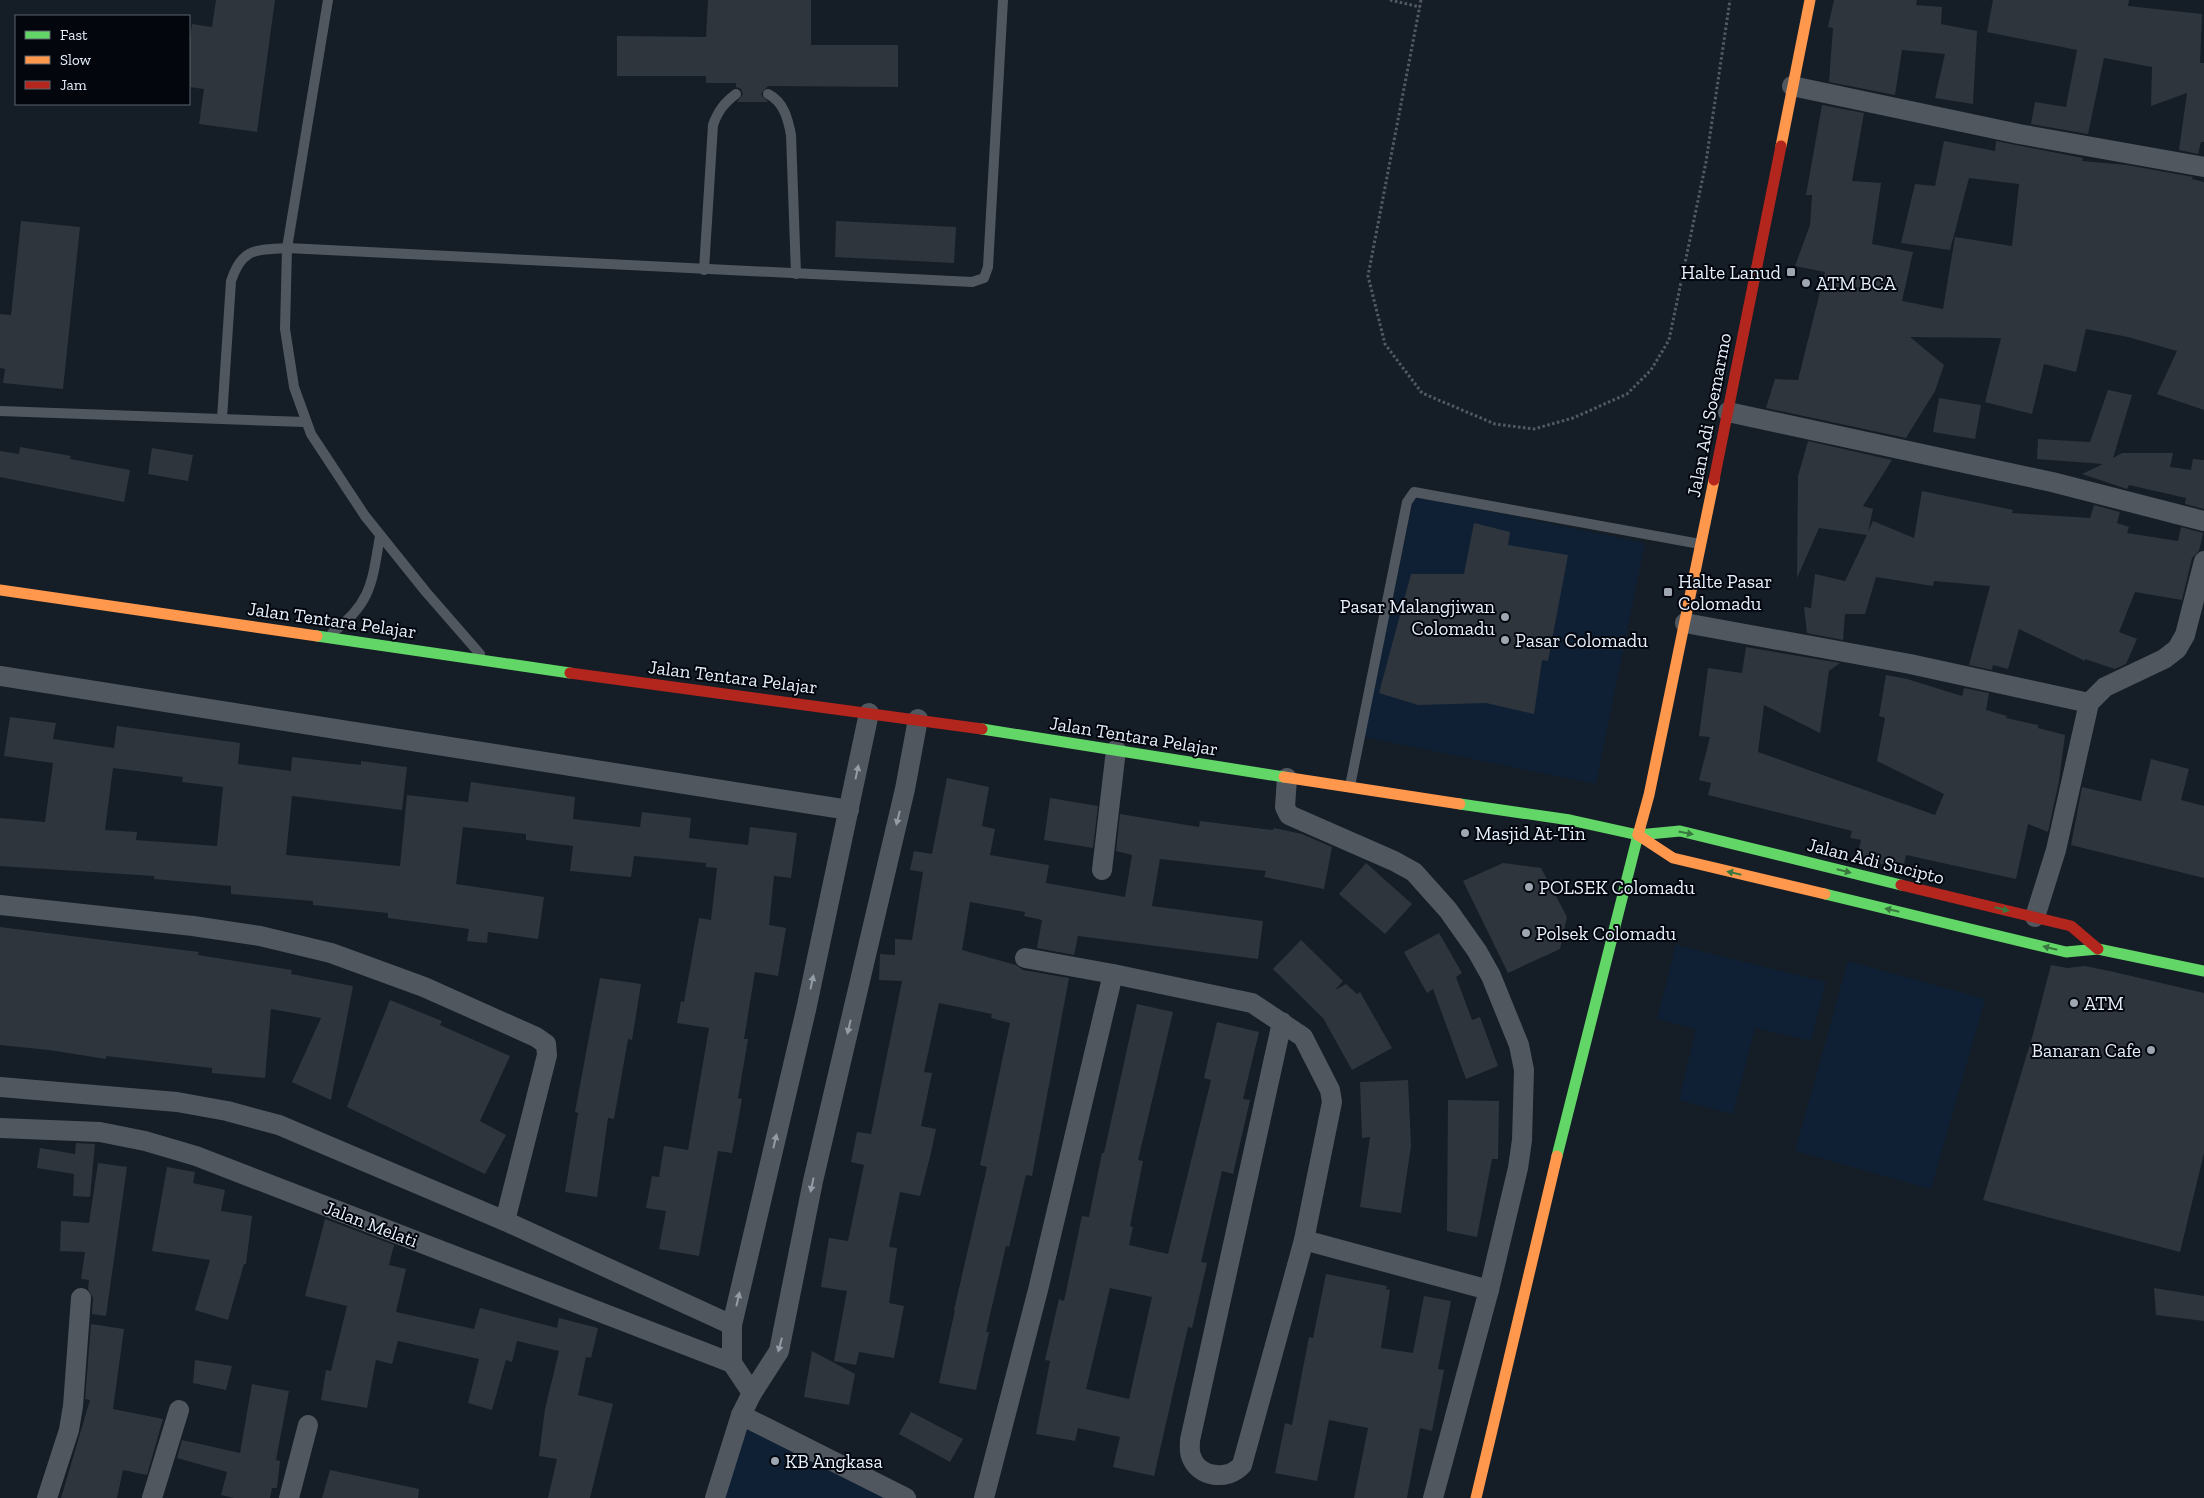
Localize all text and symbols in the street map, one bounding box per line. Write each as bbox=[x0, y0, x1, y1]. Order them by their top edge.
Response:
legend bbox=[15, 15, 190, 105]
text: Fast bbox=[60, 26, 88, 44]
text: Slow bbox=[60, 51, 92, 69]
text: Jam bbox=[60, 76, 87, 94]
place label: Halte Lanud bbox=[1681, 261, 1782, 284]
marker: Halte Lanud bbox=[1785, 266, 1797, 278]
place label: ATM BCA bbox=[1816, 272, 1897, 295]
marker: ATM BCA bbox=[1800, 277, 1812, 289]
street label: Jalan Adi Soemarmo bbox=[1682, 331, 1736, 499]
place label: Halte Pasar Colomadu bbox=[1678, 570, 1772, 615]
marker: Halte Pasar Colomadu bbox=[1662, 586, 1674, 598]
place label: Pasar Malangjiwan Colomadu bbox=[1340, 595, 1495, 640]
street label: Jalan Tentara Pelajar bbox=[246, 597, 418, 643]
marker: Pasar Malangjiwan Colomadu bbox=[1499, 611, 1511, 623]
place label: Pasar Colomadu bbox=[1515, 629, 1648, 652]
marker: Pasar Colomadu bbox=[1499, 634, 1511, 646]
street label: Jalan Tentara Pelajar bbox=[647, 655, 819, 699]
street label: Jalan Tentara Pelajar bbox=[1048, 711, 1220, 761]
one-way arrow bbox=[853, 764, 861, 780]
one-way arrow bbox=[894, 810, 902, 825]
place label: Masjid At-Tin bbox=[1475, 822, 1586, 845]
marker: Masjid At-Tin bbox=[1459, 827, 1471, 839]
one-way arrow bbox=[1678, 829, 1693, 837]
street label: Jalan Adi Sucipto bbox=[1805, 833, 1947, 889]
one-way arrow bbox=[1836, 867, 1851, 875]
one-way arrow bbox=[1726, 869, 1741, 877]
place label: POLSEK Colomadu bbox=[1539, 876, 1695, 899]
marker: POLSEK Colomadu bbox=[1523, 881, 1535, 893]
one-way arrow bbox=[1994, 905, 2009, 913]
one-way arrow bbox=[1884, 906, 1899, 914]
place label: Polsek Colomadu bbox=[1536, 922, 1677, 945]
marker: Polsek Colomadu bbox=[1520, 927, 1532, 939]
one-way arrow bbox=[2042, 944, 2057, 952]
one-way arrow bbox=[808, 975, 816, 990]
place label: ATM bbox=[2084, 992, 2124, 1015]
marker: ATM bbox=[2068, 997, 2080, 1009]
one-way arrow bbox=[845, 1020, 853, 1035]
place label: Banaran Cafe bbox=[2032, 1039, 2141, 1062]
marker: Banaran Cafe bbox=[2145, 1044, 2157, 1056]
one-way arrow bbox=[771, 1133, 779, 1148]
one-way arrow bbox=[808, 1178, 816, 1193]
street label: Jalan Melati bbox=[321, 1196, 421, 1252]
one-way arrow bbox=[734, 1291, 742, 1306]
one-way arrow bbox=[776, 1337, 784, 1352]
place label: KB Angkasa bbox=[785, 1450, 883, 1473]
marker: KB Angkasa bbox=[769, 1455, 781, 1467]

